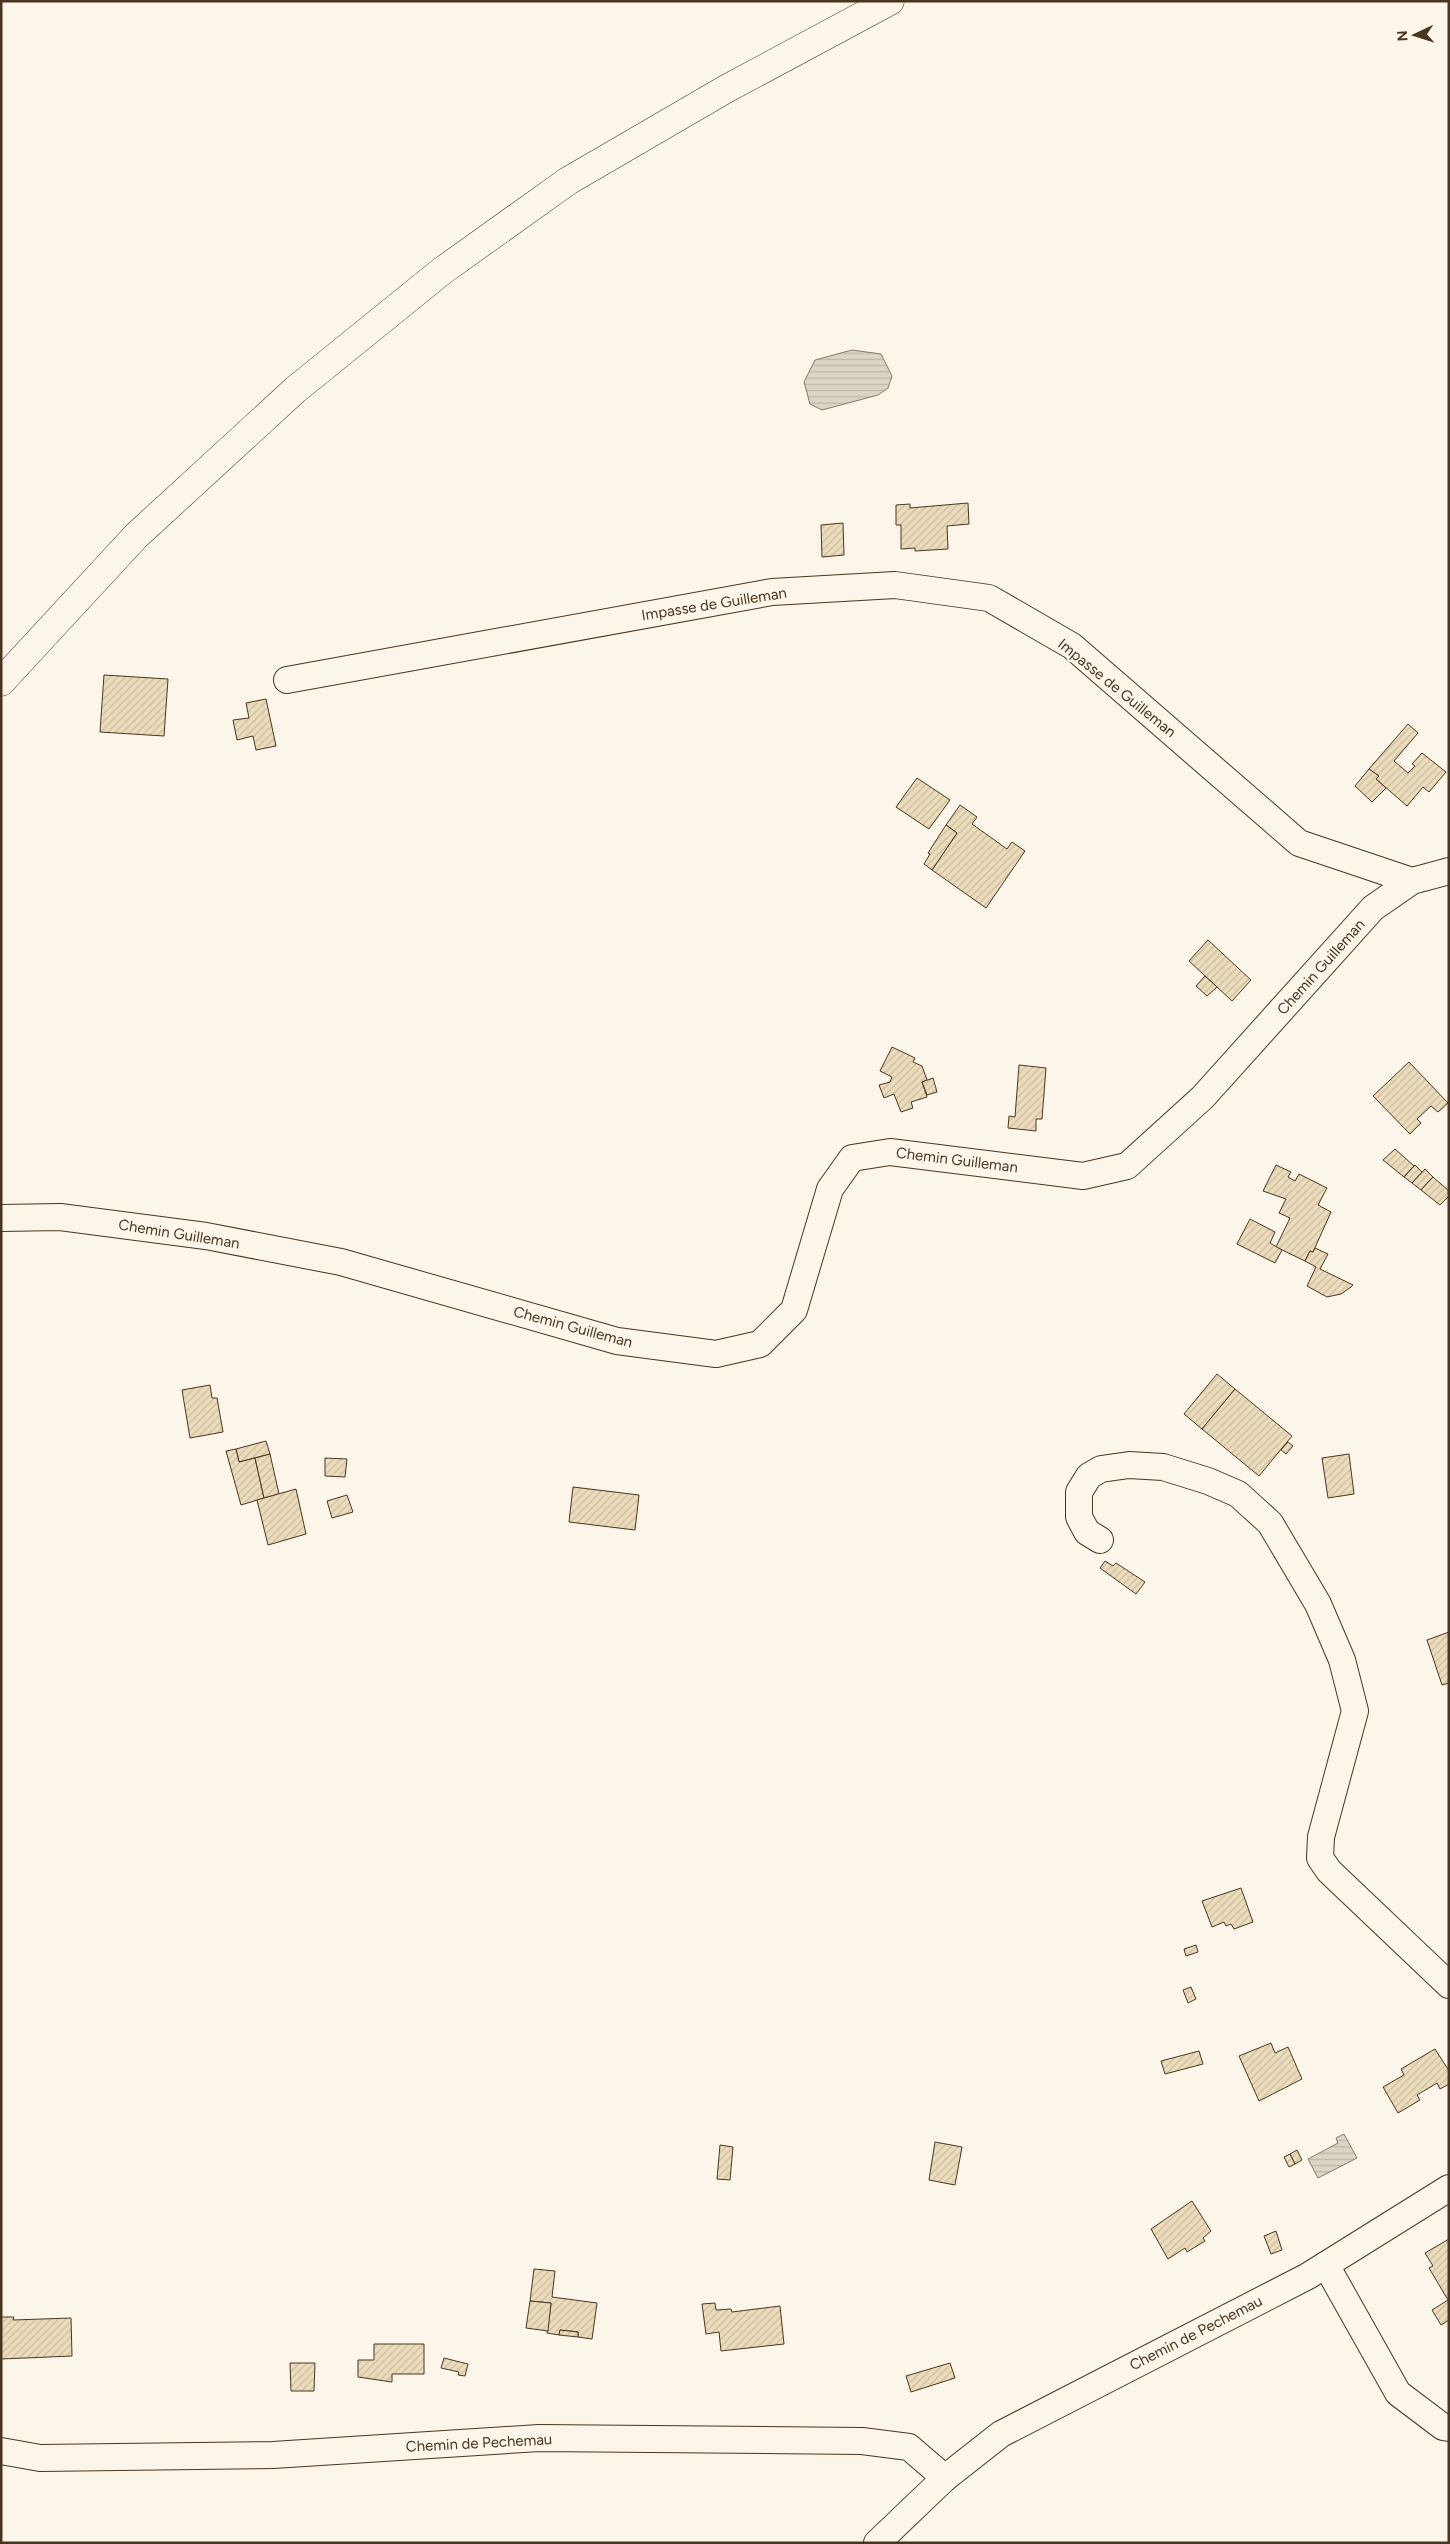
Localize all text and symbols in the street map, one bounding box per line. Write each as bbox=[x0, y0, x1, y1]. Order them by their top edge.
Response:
north arrow bbox=[1390, 10, 1440, 60]
text: N bbox=[1394, 30, 1411, 42]
street label: Impasse de Guilleman bbox=[640, 584, 788, 624]
street label: Impasse de Guilleman bbox=[1054, 635, 1180, 741]
street label: Chemin Guilleman bbox=[1273, 915, 1369, 1019]
street label: Chemin Guilleman bbox=[895, 1144, 1019, 1176]
street label: Chemin Guilleman bbox=[117, 1216, 241, 1252]
street label: Chemin Guilleman bbox=[511, 1302, 635, 1352]
street label: Chemin de Pechemau bbox=[1127, 2292, 1265, 2374]
street label: Chemin de Pechemau bbox=[405, 2430, 553, 2456]

